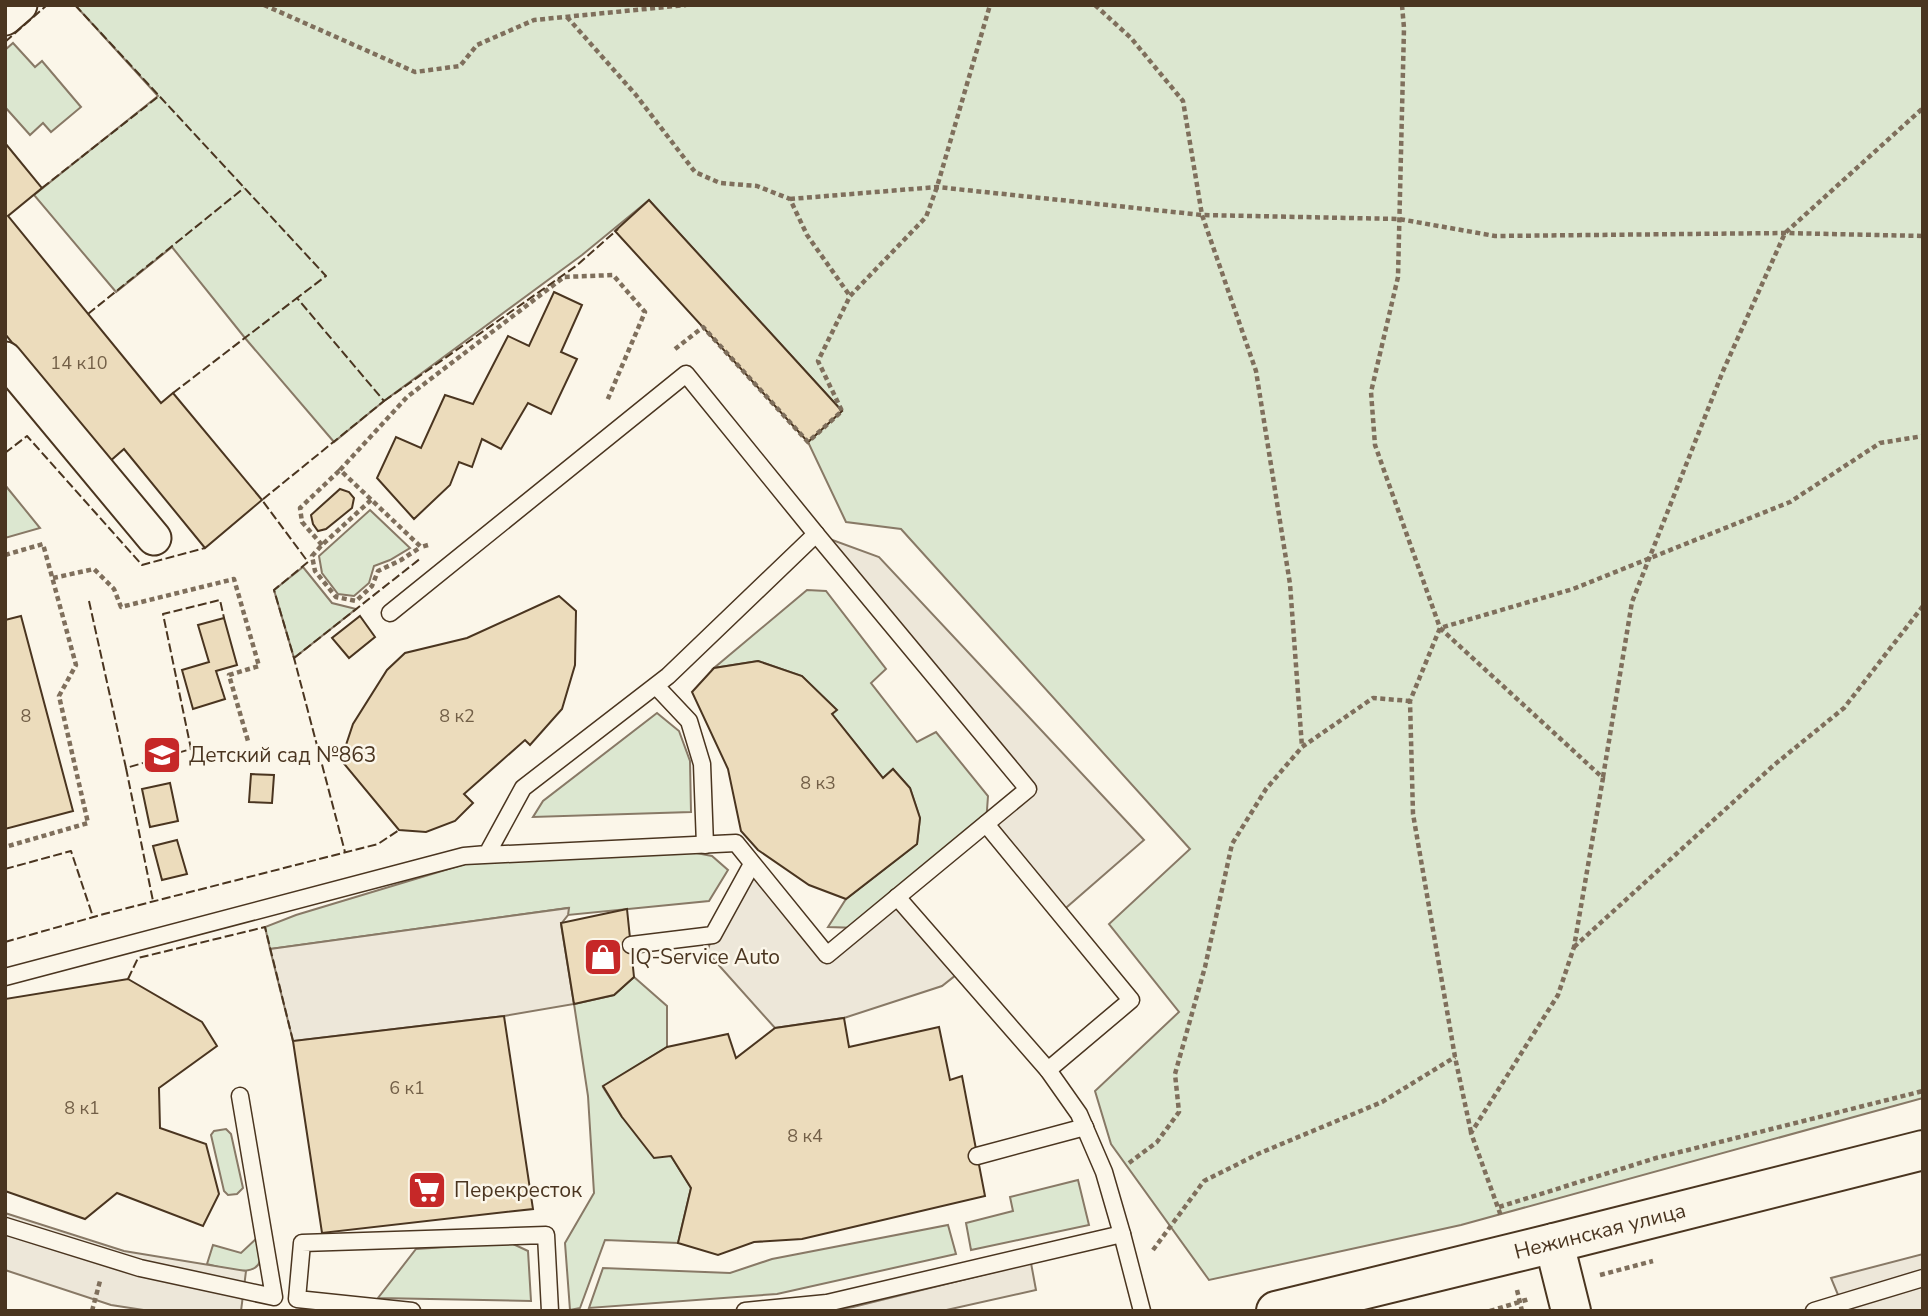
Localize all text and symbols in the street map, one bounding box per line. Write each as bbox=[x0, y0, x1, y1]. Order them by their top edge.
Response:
house number: 14 к10 bbox=[50, 351, 108, 375]
house number: 8 bbox=[21, 704, 31, 728]
house number: 8 к2 bbox=[439, 704, 475, 728]
school or university icon: Детский сад №863 bbox=[141, 734, 183, 776]
place label: Детский сад №863 bbox=[189, 741, 376, 769]
house number: 8 к3 bbox=[800, 771, 836, 795]
shop icon: IQ-Service Auto bbox=[582, 936, 624, 978]
place label: IQ-Service Auto bbox=[630, 943, 780, 971]
house number: 6 к1 bbox=[389, 1076, 425, 1100]
house number: 8 к1 bbox=[64, 1096, 100, 1120]
house number: 8 к4 bbox=[787, 1124, 823, 1148]
supermarket icon: Перекресток bbox=[406, 1169, 448, 1211]
place label: Перекресток bbox=[454, 1176, 583, 1204]
street label: Нежинская улица bbox=[1511, 1196, 1689, 1266]

